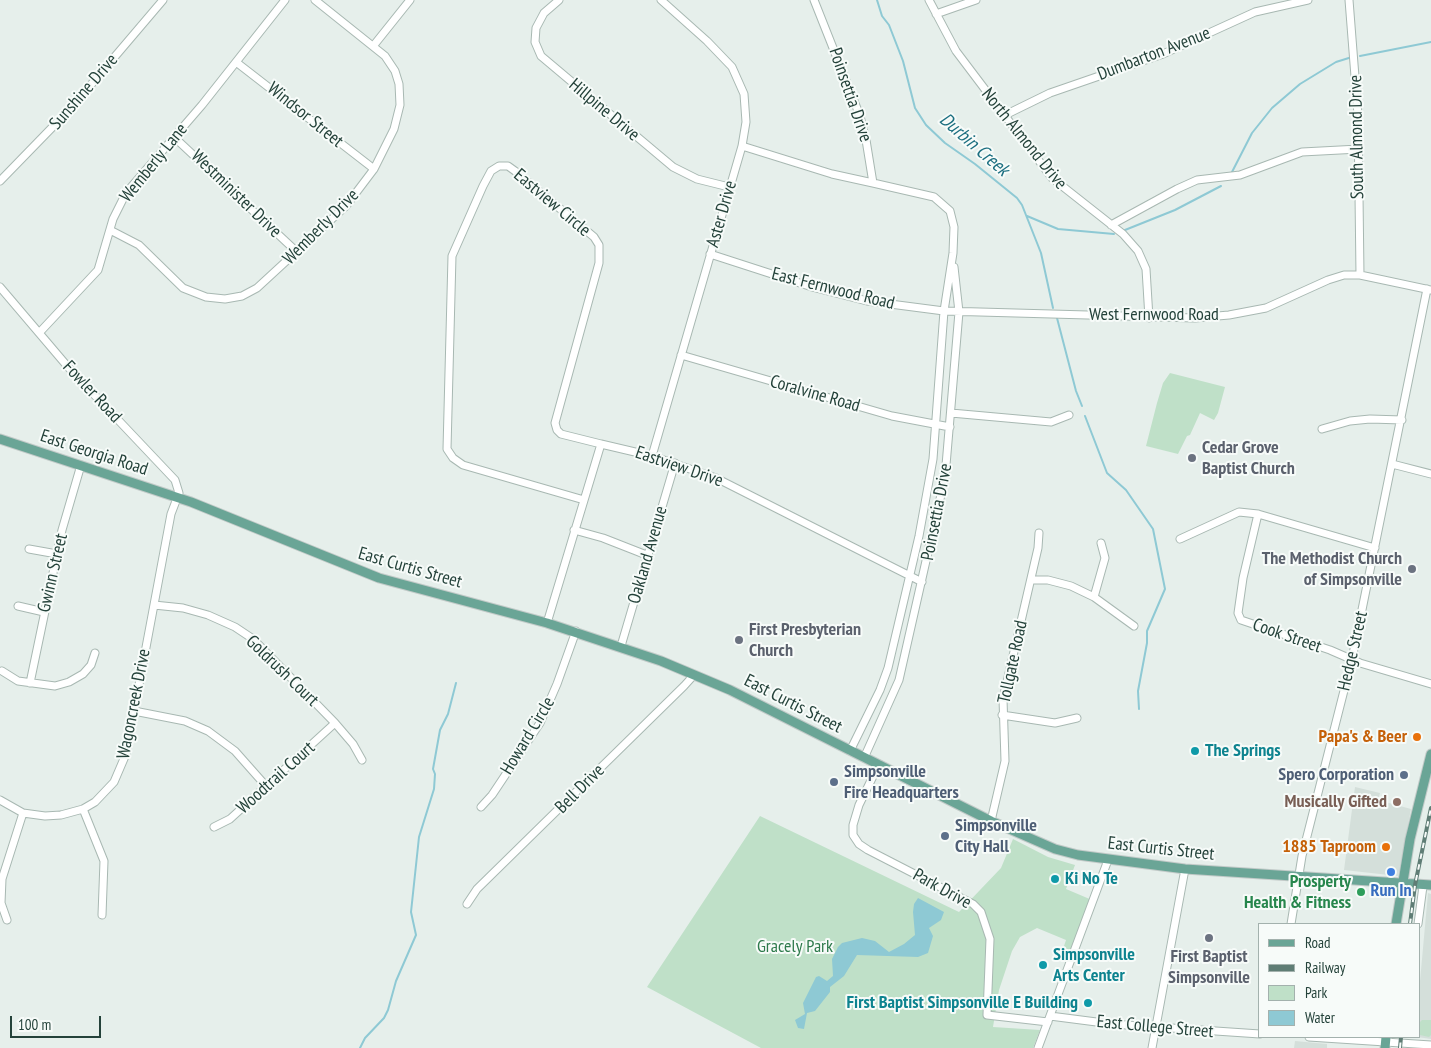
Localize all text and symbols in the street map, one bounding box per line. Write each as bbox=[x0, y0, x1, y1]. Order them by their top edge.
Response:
street label: Dumbarton Avenue bbox=[1094, 23, 1214, 85]
street label: Poinsettia Drive bbox=[824, 45, 876, 145]
street label: Sunshine Drive bbox=[45, 50, 123, 134]
street label: Hillpine Drive bbox=[564, 74, 644, 146]
street label: South Almond Drive bbox=[1345, 75, 1369, 199]
street label: Windsor Street bbox=[263, 78, 347, 152]
street label: North Almond Drive bbox=[977, 84, 1071, 194]
water label: Durbin Creek bbox=[935, 109, 1013, 181]
street label: Wemberly Lane bbox=[116, 119, 192, 207]
street label: Westminister Drive bbox=[186, 146, 286, 242]
street label: Eastview Circle bbox=[509, 165, 595, 241]
street label: Aster Drive bbox=[702, 178, 742, 250]
street label: Wemberly Drive bbox=[279, 185, 363, 269]
street label: East Fernwood Road bbox=[769, 263, 897, 315]
street label: West Fernwood Road bbox=[1089, 304, 1219, 326]
street label: Fowler Road bbox=[58, 357, 126, 427]
street label: Coralvine Road bbox=[768, 371, 862, 417]
street label: East Georgia Road bbox=[37, 425, 151, 481]
place label: Cedar Grove Baptist Church bbox=[1202, 437, 1295, 479]
street label: Eastview Drive bbox=[632, 442, 726, 492]
marker: Cedar Grove Baptist Church bbox=[1186, 452, 1198, 464]
street label: Poinsettia Drive bbox=[917, 462, 957, 562]
street label: Oakland Avenue bbox=[624, 504, 672, 606]
street label: Gwinn Street bbox=[33, 531, 73, 615]
street label: East Curtis Street bbox=[356, 543, 464, 593]
place label: The Methodist Church of Simpsonville bbox=[1262, 548, 1402, 590]
marker: The Methodist Church of Simpsonville bbox=[1406, 563, 1418, 575]
street label: Hedge Street bbox=[1333, 609, 1373, 693]
street label: Cook Street bbox=[1250, 614, 1324, 658]
place label: First Presbyterian Church bbox=[749, 619, 861, 662]
street label: Tollgate Road bbox=[994, 619, 1032, 705]
street label: Goldrush Court bbox=[241, 631, 323, 711]
marker: First Presbyterian Church bbox=[733, 634, 745, 646]
street label: Wagoncreek Drive bbox=[113, 647, 155, 761]
street label: East Curtis Street bbox=[740, 670, 846, 738]
street label: Howard Circle bbox=[496, 693, 560, 779]
place label: Papa's & Beer bbox=[1319, 726, 1407, 748]
marker: Papa's & Beer bbox=[1411, 731, 1423, 743]
street label: Woodtrail Court bbox=[233, 737, 319, 819]
place label: The Springs bbox=[1205, 740, 1281, 762]
marker: The Springs bbox=[1189, 745, 1201, 757]
street label: Bell Drive bbox=[551, 760, 609, 818]
place label: Simpsonville Fire Headquarters bbox=[844, 761, 959, 804]
place label: Spero Corporation bbox=[1278, 764, 1394, 786]
marker: Spero Corporation bbox=[1398, 769, 1410, 781]
marker: Simpsonville Fire Headquarters bbox=[828, 776, 840, 788]
place label: Musically Gifted bbox=[1285, 791, 1387, 813]
marker: Musically Gifted bbox=[1391, 796, 1403, 808]
place label: Simpsonville City Hall bbox=[955, 815, 1037, 858]
marker: Simpsonville City Hall bbox=[939, 830, 951, 842]
street label: East Curtis Street bbox=[1107, 833, 1215, 865]
place label: 1885 Taproom bbox=[1282, 836, 1376, 858]
marker: 1885 Taproom bbox=[1380, 841, 1392, 853]
street label: Park Drive bbox=[909, 864, 975, 914]
marker: Run In bbox=[1385, 866, 1397, 878]
place label: Ki No Te bbox=[1065, 868, 1118, 890]
place label: Prosperty Health & Fitness bbox=[1244, 871, 1351, 914]
marker: Ki No Te bbox=[1049, 873, 1061, 885]
place label: Run In bbox=[1370, 880, 1412, 902]
marker: Prosperty Health & Fitness bbox=[1355, 886, 1367, 898]
legend bbox=[1258, 923, 1421, 1038]
marker: First Baptist Simpsonville bbox=[1203, 932, 1215, 944]
text: Road bbox=[1305, 933, 1331, 952]
park label: Gracely Park bbox=[757, 936, 833, 958]
place label: Simpsonville Arts Center bbox=[1053, 944, 1135, 986]
place label: First Baptist Simpsonville bbox=[1168, 946, 1250, 989]
text: Railway bbox=[1305, 958, 1345, 977]
marker: Simpsonville Arts Center bbox=[1037, 959, 1049, 971]
text: Park bbox=[1305, 983, 1327, 1002]
place label: First Baptist Simpsonville E Building bbox=[847, 992, 1078, 1014]
marker: First Baptist Simpsonville E Building bbox=[1082, 997, 1094, 1009]
scale bar bbox=[12, 1006, 104, 1038]
text: Water bbox=[1305, 1008, 1335, 1027]
street label: East College Street bbox=[1096, 1011, 1214, 1043]
text: 100 m bbox=[18, 1015, 51, 1034]

